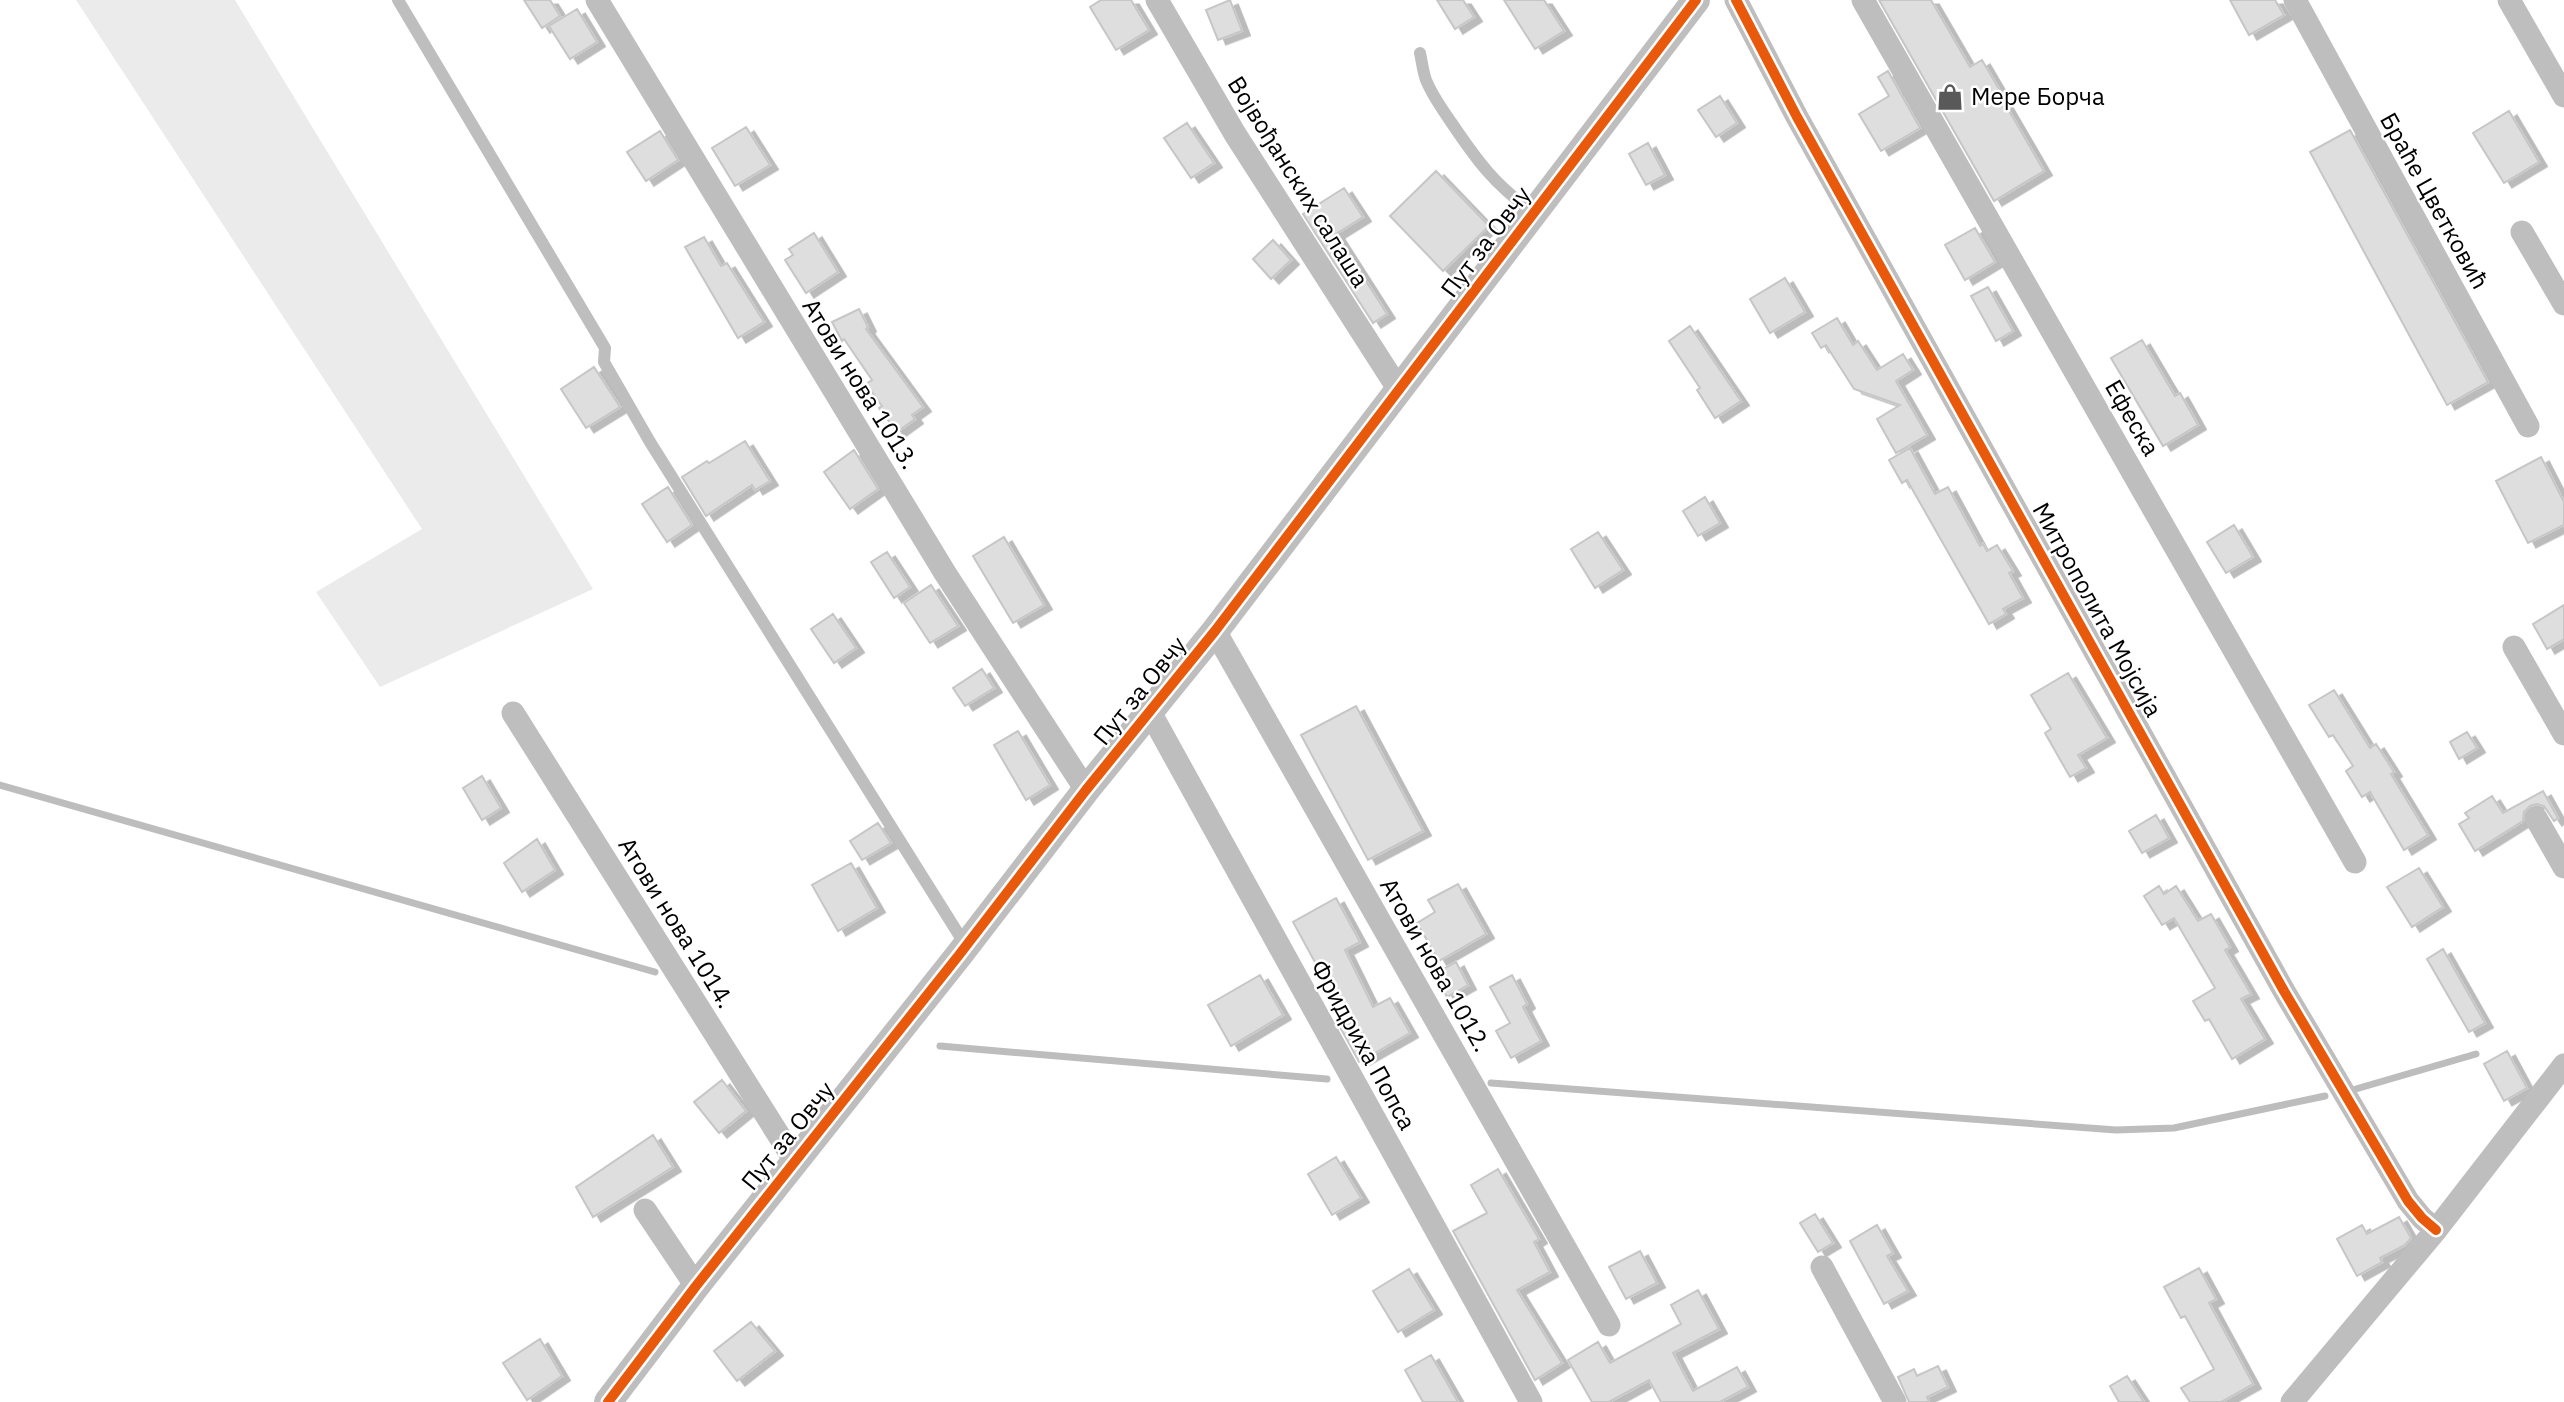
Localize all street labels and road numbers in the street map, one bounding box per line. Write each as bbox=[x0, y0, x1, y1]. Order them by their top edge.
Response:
street label: Војвођанских салаша bbox=[1221, 70, 1377, 293]
street label: Браће Цветковић bbox=[2373, 107, 2497, 294]
street label: Пут за Овчу bbox=[1433, 179, 1538, 303]
street label: Атови нова 1013. bbox=[795, 292, 926, 475]
street label: Ефеска bbox=[2098, 374, 2168, 462]
street label: Митрополита Мојсија bbox=[2026, 497, 2170, 723]
street label: Пут за Овчу bbox=[1085, 629, 1193, 751]
street label: Атови нова 1014. bbox=[611, 831, 742, 1014]
street label: Атови нова 1012. bbox=[1373, 872, 1499, 1057]
street label: Фридриха Попса bbox=[1304, 954, 1424, 1135]
street label: Пут за Овчу bbox=[733, 1074, 841, 1196]

